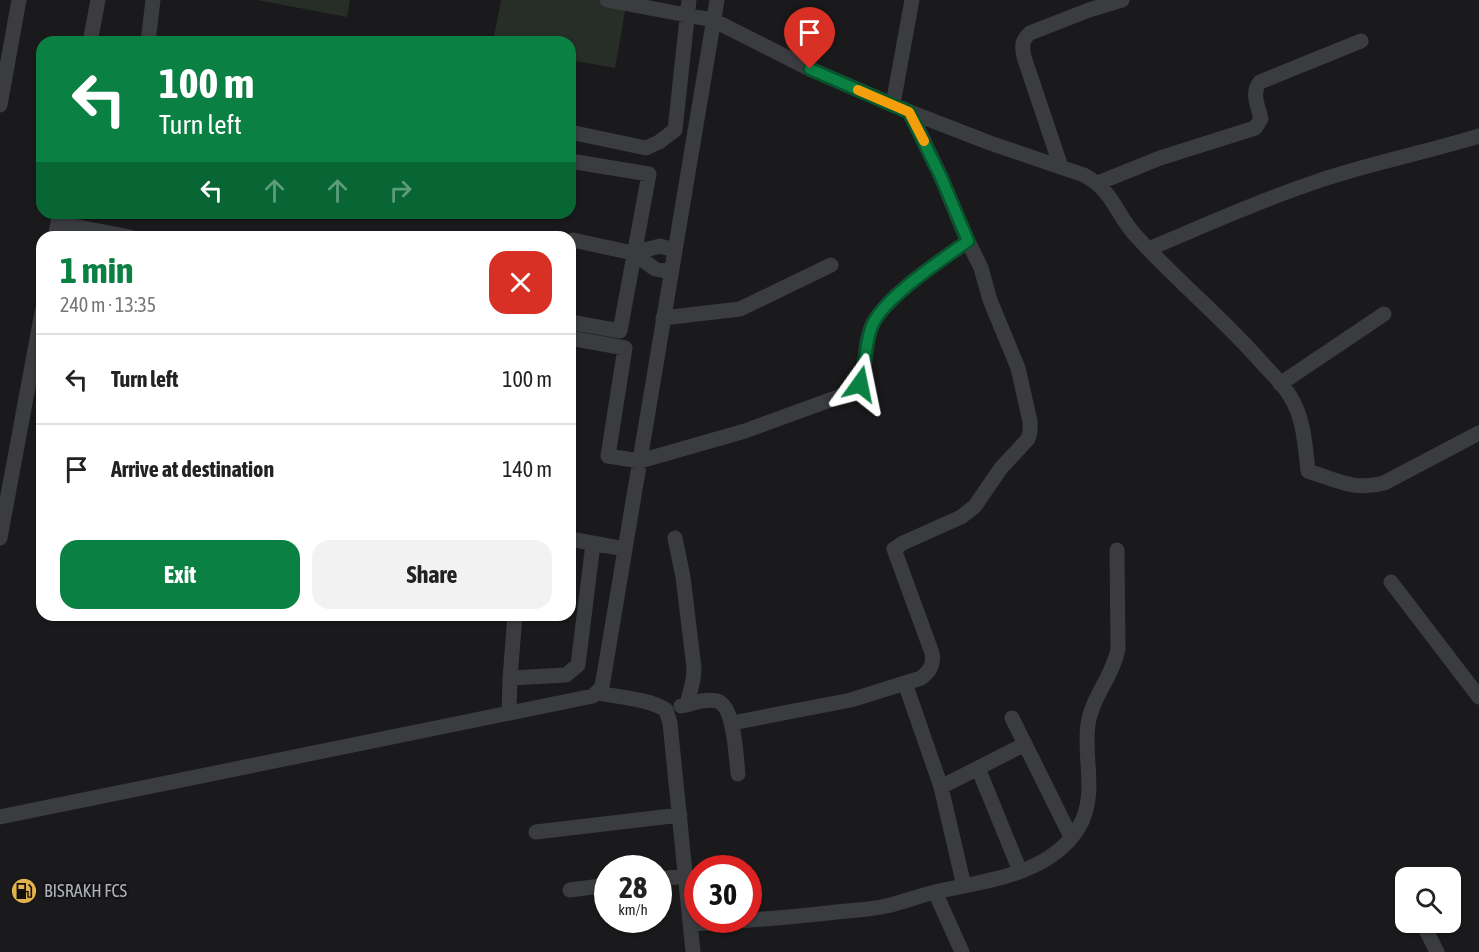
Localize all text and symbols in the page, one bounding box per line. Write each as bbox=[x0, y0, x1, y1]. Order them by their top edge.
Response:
pin bbox=[784, 7, 835, 69]
icon: arrive bbox=[793, 16, 826, 49]
text: 100 m bbox=[159, 59, 254, 107]
icon: left bbox=[60, 60, 138, 138]
text: Turn left bbox=[159, 109, 242, 140]
icon: left bbox=[195, 174, 228, 207]
icon: ahead bbox=[258, 174, 291, 207]
icon: ahead bbox=[321, 174, 354, 207]
icon: right bbox=[384, 174, 417, 207]
text: 1 min bbox=[60, 249, 134, 291]
button: close bbox=[489, 251, 552, 314]
text: 240 m · 13:35 bbox=[60, 293, 156, 316]
position arrow bbox=[828, 352, 892, 416]
icon: left bbox=[60, 363, 93, 396]
text: Turn left bbox=[111, 366, 178, 392]
text: 100 m bbox=[502, 366, 552, 392]
icon: arrive bbox=[60, 453, 93, 486]
text: Arrive at destination bbox=[111, 456, 274, 482]
text: 140 m bbox=[502, 456, 552, 482]
button: Exit bbox=[60, 540, 300, 609]
button: Share bbox=[312, 540, 552, 609]
speed limit sign: 30 bbox=[684, 855, 762, 933]
map controls bbox=[1395, 867, 1461, 933]
button: search bbox=[1395, 867, 1461, 933]
text: 28 bbox=[619, 870, 647, 904]
fuel station icon: BISRAKH FCS bbox=[9, 876, 39, 906]
place label: BISRAKH FCS bbox=[44, 880, 128, 901]
text: km/h bbox=[618, 901, 648, 918]

